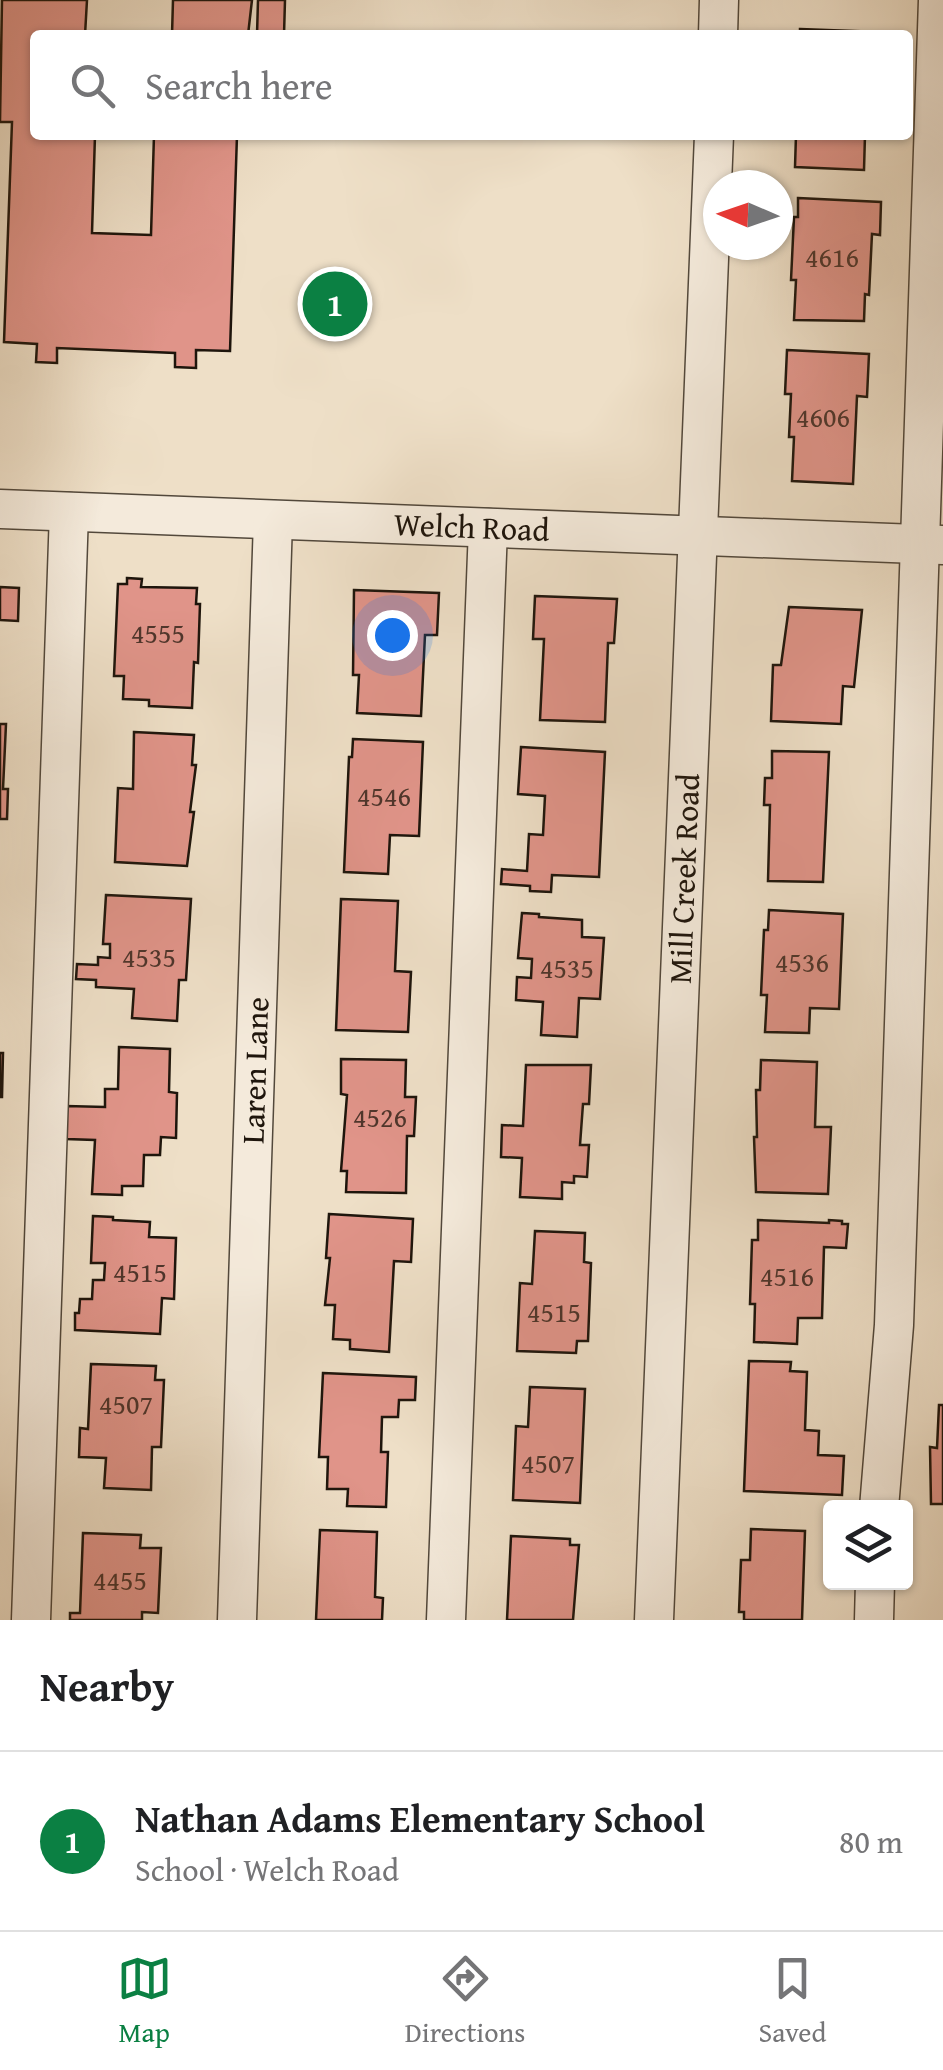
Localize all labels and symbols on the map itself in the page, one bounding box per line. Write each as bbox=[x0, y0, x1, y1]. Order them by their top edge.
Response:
north arrow bbox=[703, 170, 793, 260]
house number: 4616 bbox=[805, 236, 859, 277]
pin: 1 bbox=[302, 266, 368, 342]
house number: 4606 bbox=[796, 396, 850, 437]
street label: Welch Road bbox=[393, 500, 550, 553]
your location bbox=[367, 610, 418, 661]
house number: 4555 bbox=[131, 612, 185, 653]
street label: Mill Creek Road bbox=[656, 772, 711, 985]
house number: 4546 bbox=[357, 775, 411, 816]
house number: 4535 bbox=[122, 936, 176, 977]
house number: 4536 bbox=[775, 941, 829, 982]
house number: 4535 bbox=[540, 947, 594, 988]
street label: Laren Lane bbox=[229, 996, 280, 1145]
house number: 4526 bbox=[353, 1096, 407, 1137]
house number: 4515 bbox=[113, 1251, 167, 1292]
house number: 4516 bbox=[760, 1255, 814, 1296]
house number: 4515 bbox=[527, 1291, 581, 1332]
house number: 4507 bbox=[99, 1383, 153, 1424]
house number: 4507 bbox=[521, 1442, 575, 1483]
house number: 4455 bbox=[93, 1559, 147, 1600]

